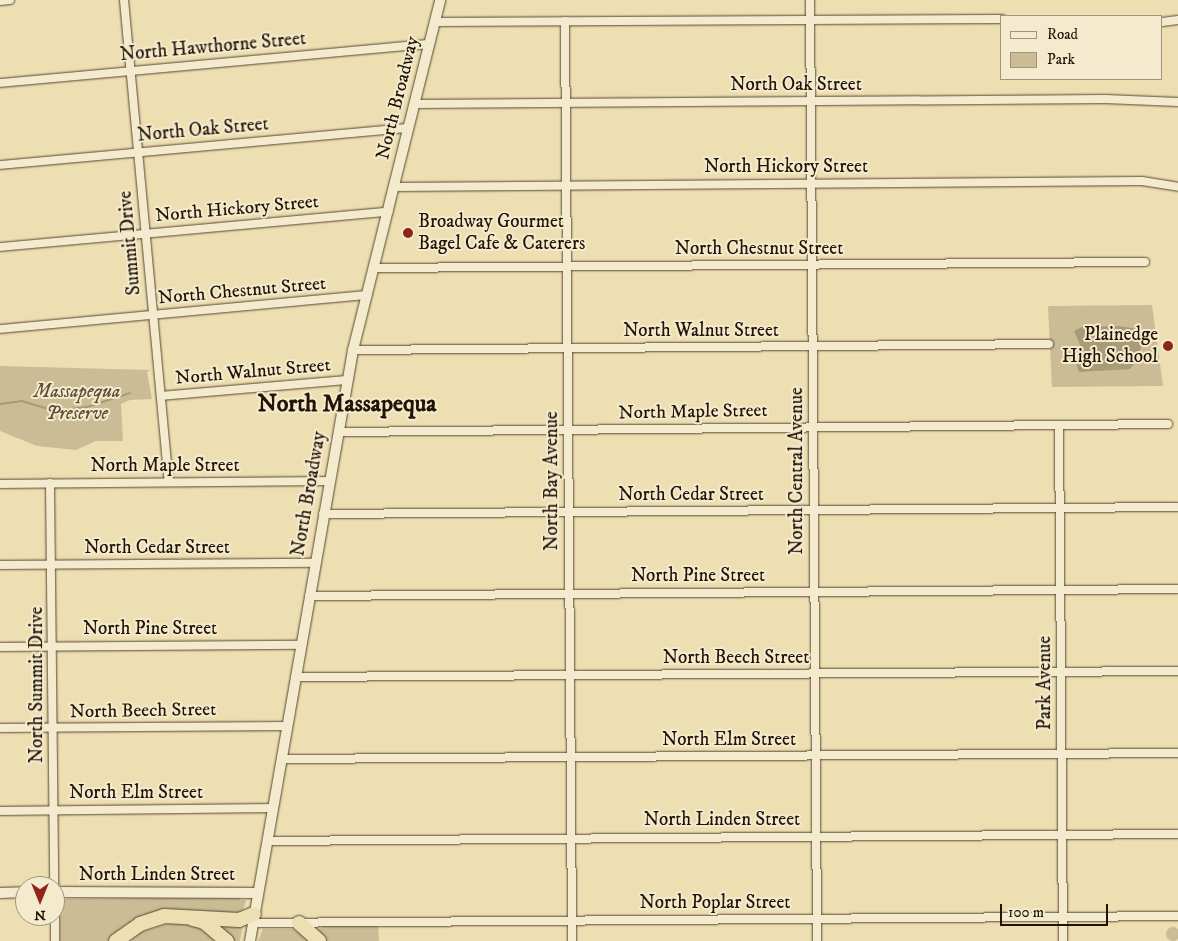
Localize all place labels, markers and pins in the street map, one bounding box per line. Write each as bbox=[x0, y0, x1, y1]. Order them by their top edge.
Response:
place label: Broadway Gourmet Bagel Cafe & Caterers bbox=[418, 211, 585, 255]
marker: Broadway Gourmet Bagel Cafe & Caterers bbox=[402, 227, 414, 239]
place label: Plainedge High School bbox=[1062, 324, 1158, 368]
marker: Plainedge High School bbox=[1162, 340, 1174, 352]

